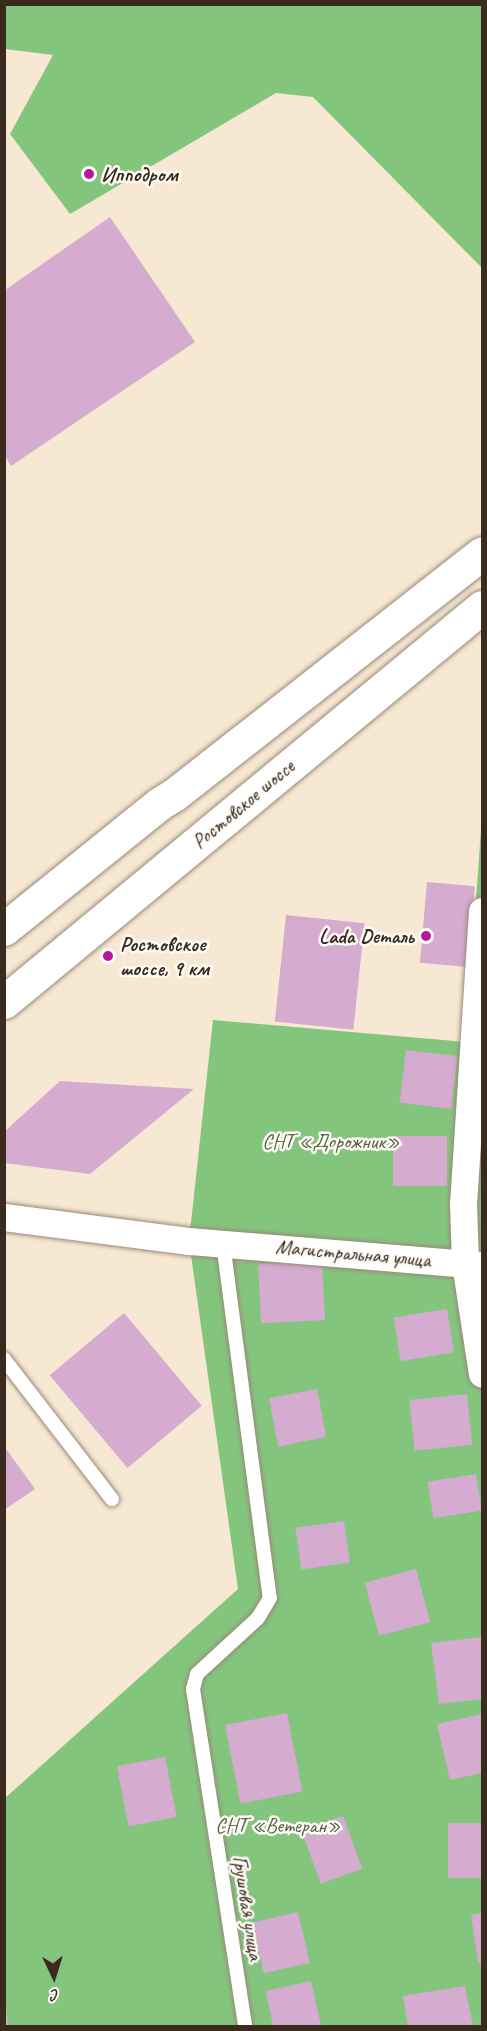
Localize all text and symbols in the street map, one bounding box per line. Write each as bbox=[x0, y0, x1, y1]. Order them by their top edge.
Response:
place label: Ипподром bbox=[101, 161, 178, 187]
marker: Ипподром bbox=[82, 167, 96, 181]
street label: Ростовское шоссе bbox=[186, 754, 300, 854]
place label: Lada Dеталь bbox=[319, 923, 414, 949]
marker: Lada Dеталь bbox=[419, 929, 433, 943]
place label: Ростовское шоссе, 9 км bbox=[120, 931, 209, 981]
marker: Ростовское шоссе, 9 км bbox=[101, 949, 115, 963]
park label: СНТ «Дорожник» bbox=[262, 1128, 400, 1154]
street label: Магистральная улица bbox=[273, 1234, 433, 1272]
park label: СНТ «Ветеран» bbox=[215, 1812, 341, 1838]
street label: Грушовая улица bbox=[227, 1853, 269, 1963]
north arrow bbox=[24, 1947, 84, 2007]
text: С bbox=[51, 1985, 60, 2005]

